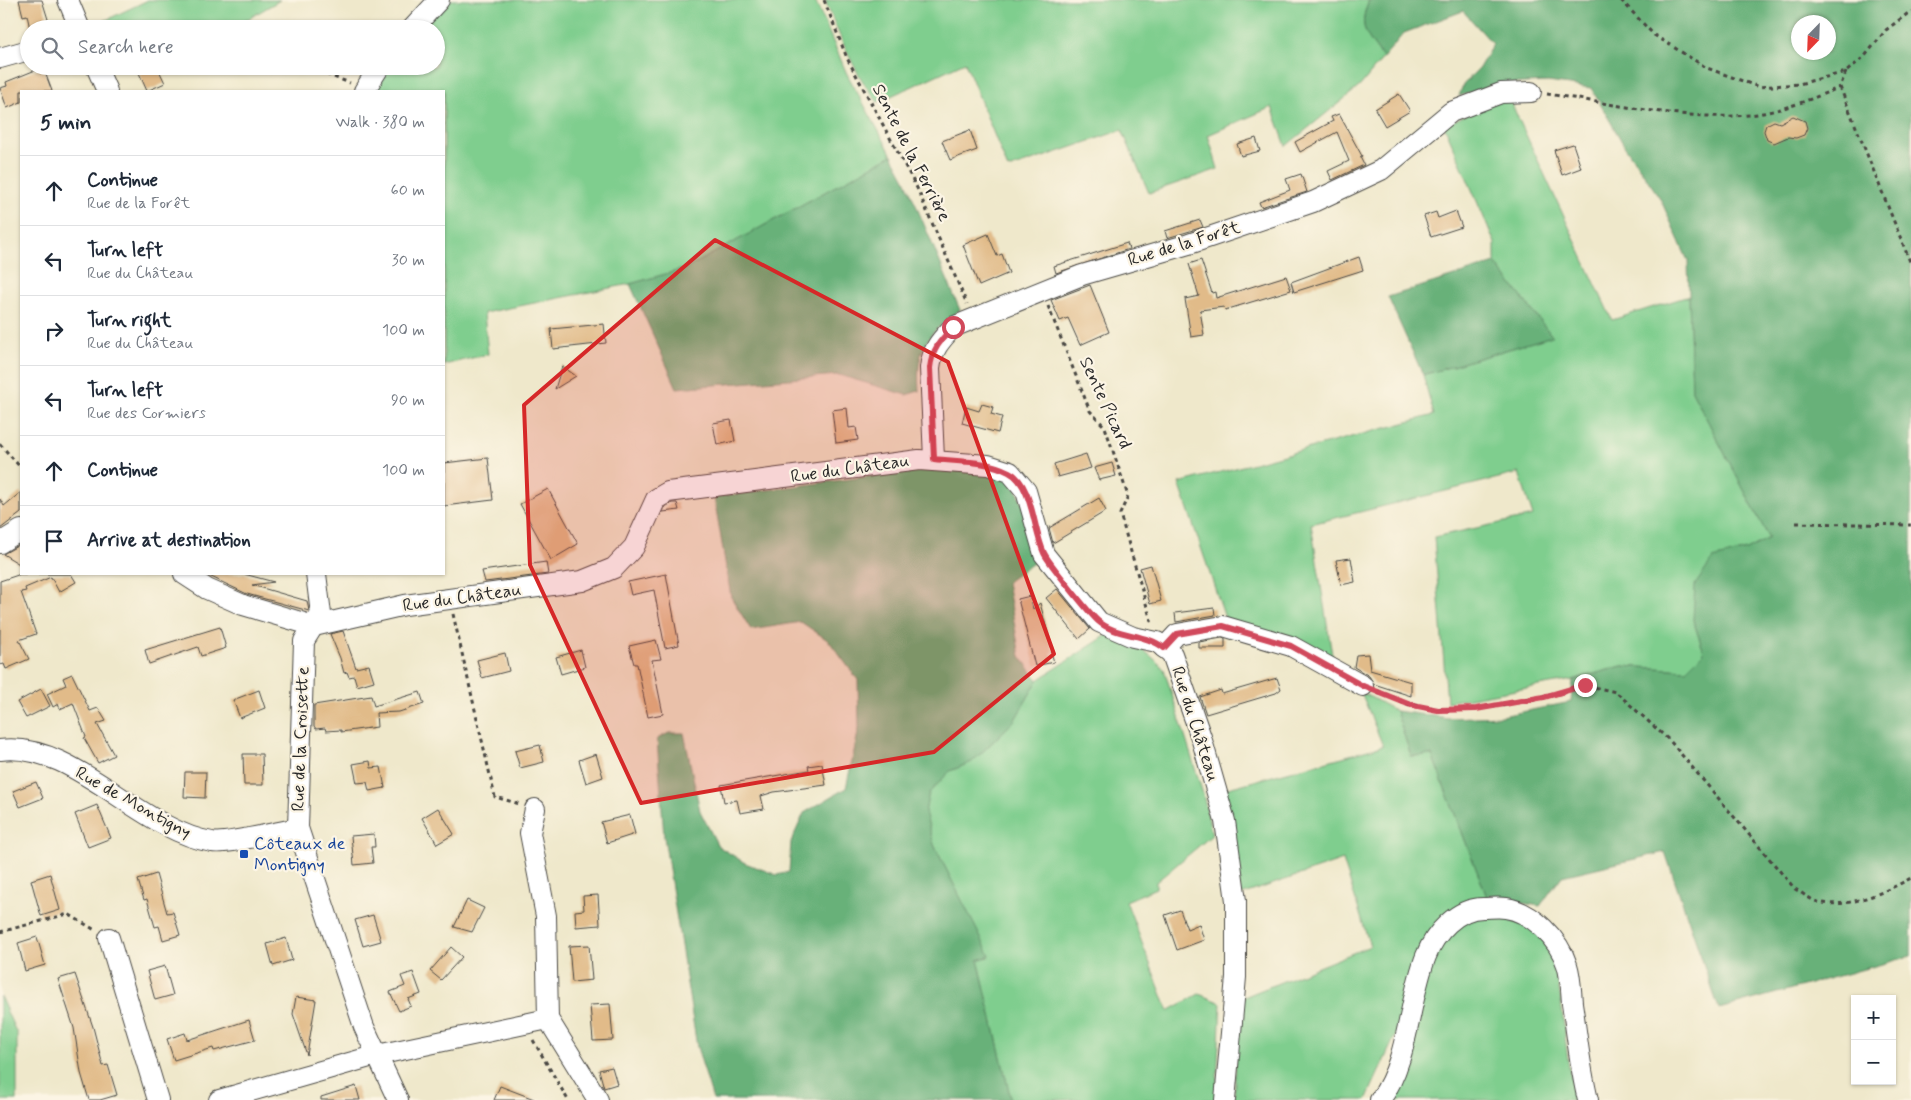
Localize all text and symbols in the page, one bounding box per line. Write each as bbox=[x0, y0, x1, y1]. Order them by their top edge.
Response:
north arrow bbox=[1791, 15, 1836, 60]
search box bbox=[20, 20, 445, 75]
icon: search bbox=[38, 34, 66, 62]
text: Search here bbox=[78, 35, 174, 60]
street label: Sente de la Ferrière bbox=[866, 80, 956, 226]
text: 5 min bbox=[40, 109, 92, 137]
text: Walk · 380 m bbox=[335, 112, 425, 133]
text: Continue bbox=[87, 168, 158, 193]
icon: ahead bbox=[40, 177, 68, 205]
text: 60 m bbox=[391, 180, 425, 201]
text: Rue de la Forêt bbox=[87, 193, 190, 214]
street label: Rue de la Forêt bbox=[1125, 215, 1243, 272]
text: Turn left bbox=[87, 238, 163, 263]
icon: left bbox=[40, 247, 68, 275]
text: 30 m bbox=[392, 250, 425, 271]
text: Rue du Château bbox=[87, 263, 193, 284]
text: Turn right bbox=[87, 308, 171, 333]
route start bbox=[942, 316, 965, 339]
icon: right bbox=[40, 317, 68, 345]
text: 100 m bbox=[382, 320, 425, 341]
text: Rue du Château bbox=[87, 333, 193, 354]
street label: Sente Picard bbox=[1073, 353, 1137, 453]
text: Turn left bbox=[87, 378, 163, 403]
icon: left bbox=[40, 387, 68, 415]
text: 90 m bbox=[391, 390, 425, 411]
text: Rue des Cormiers bbox=[87, 403, 206, 424]
street label: Rue du Château bbox=[789, 449, 911, 489]
icon: ahead bbox=[40, 457, 68, 485]
text: Continue bbox=[87, 458, 158, 483]
text: 100 m bbox=[382, 460, 425, 481]
icon: arrive bbox=[40, 527, 68, 555]
text: Arrive at destination bbox=[87, 528, 251, 553]
street label: Rue du Château bbox=[401, 578, 523, 618]
street label: Rue du Château bbox=[1165, 663, 1225, 785]
street label: Rue de la Croisette bbox=[286, 666, 316, 812]
route end bbox=[1574, 674, 1597, 697]
street label: Rue de Montigny bbox=[71, 761, 195, 845]
place label: Côteaux de Montigny bbox=[254, 832, 345, 877]
marker: Côteaux de Montigny bbox=[238, 848, 250, 860]
map controls bbox=[1851, 995, 1896, 1085]
button: + bbox=[1851, 995, 1896, 1040]
button: − bbox=[1851, 1040, 1896, 1085]

